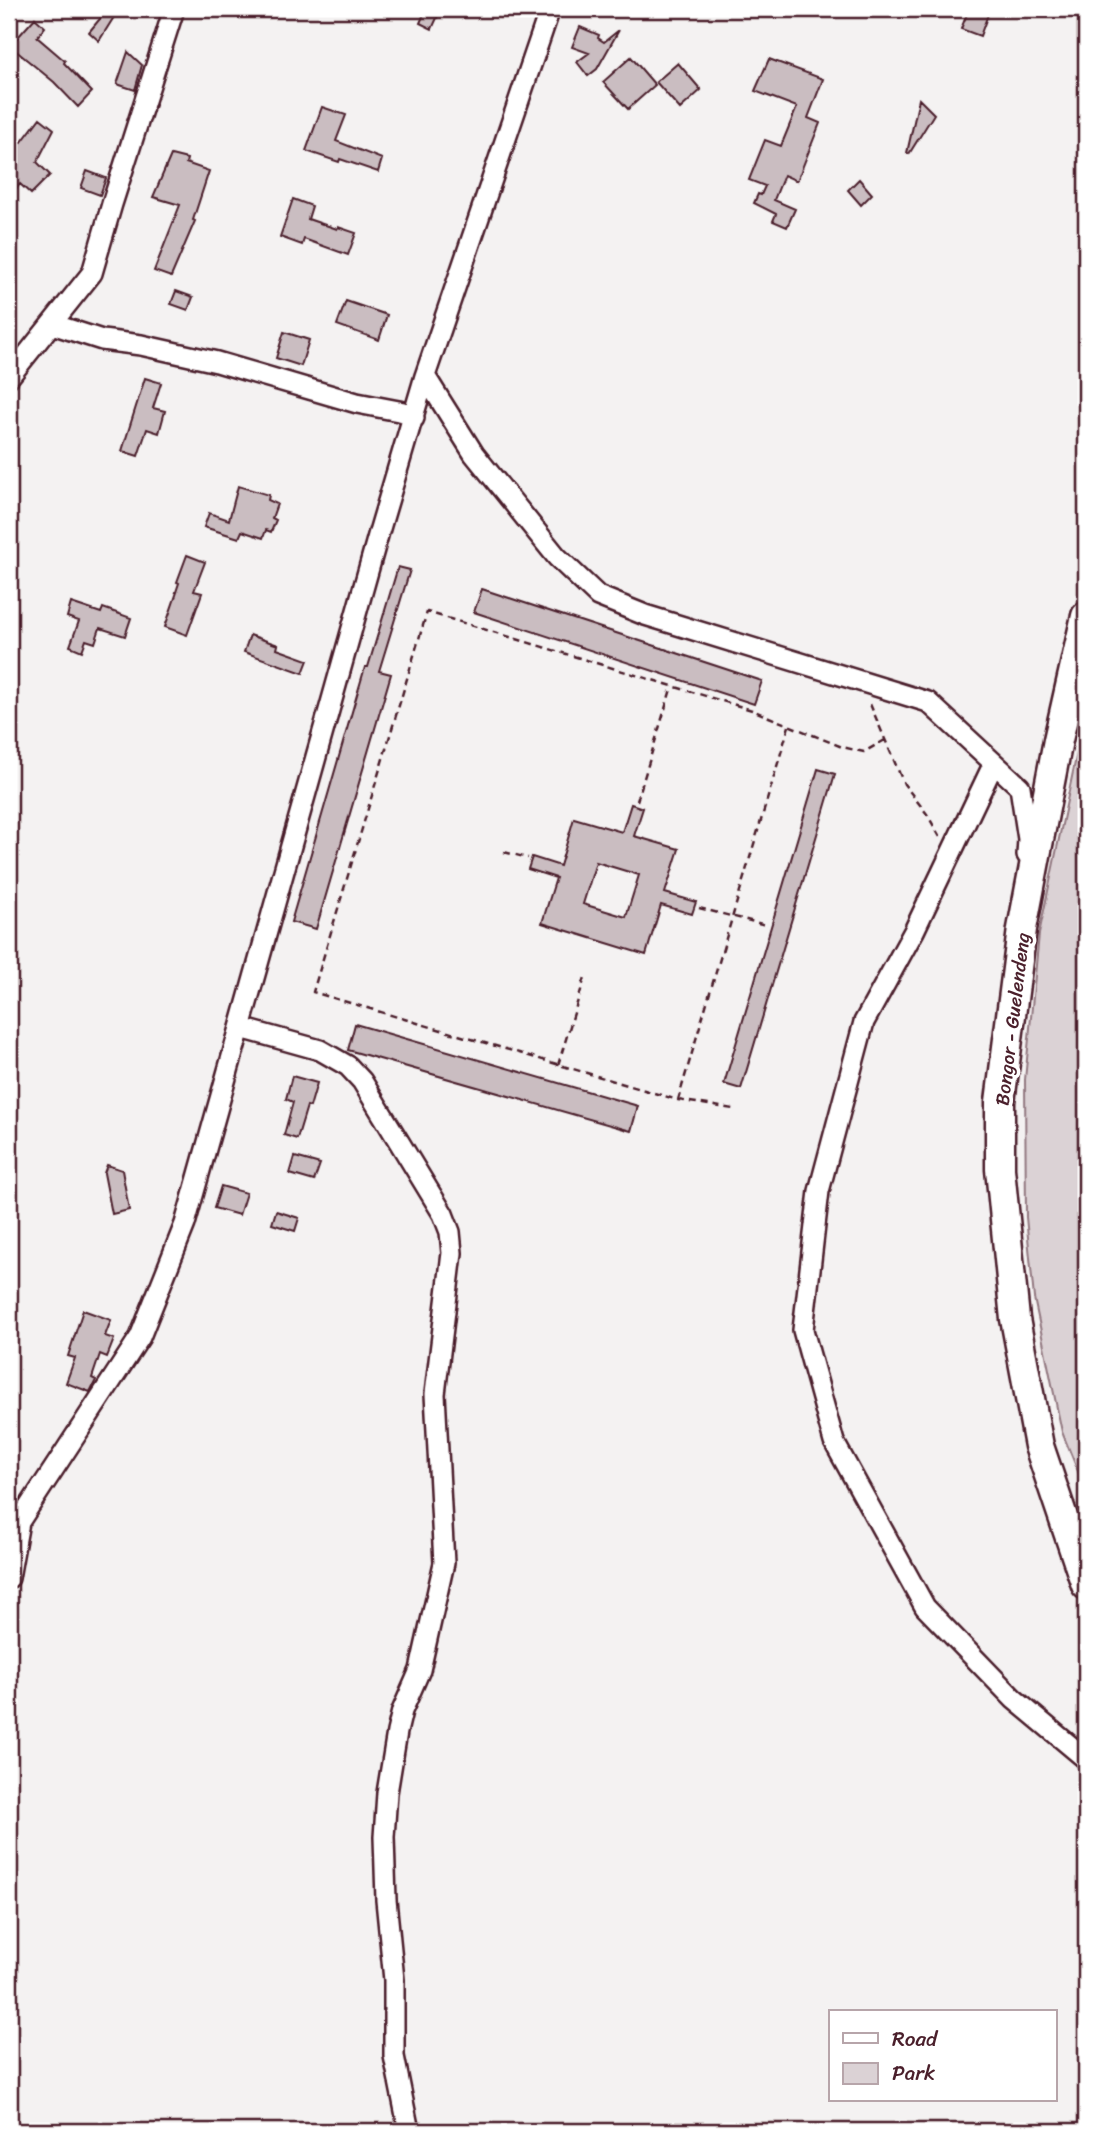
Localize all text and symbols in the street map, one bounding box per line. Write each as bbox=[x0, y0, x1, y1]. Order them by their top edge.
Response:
street label: Bongor - Guelendeng bbox=[986, 930, 1040, 1107]
legend bbox=[829, 2010, 1056, 2102]
text: Road bbox=[892, 2020, 939, 2058]
text: Park bbox=[892, 2054, 935, 2092]

